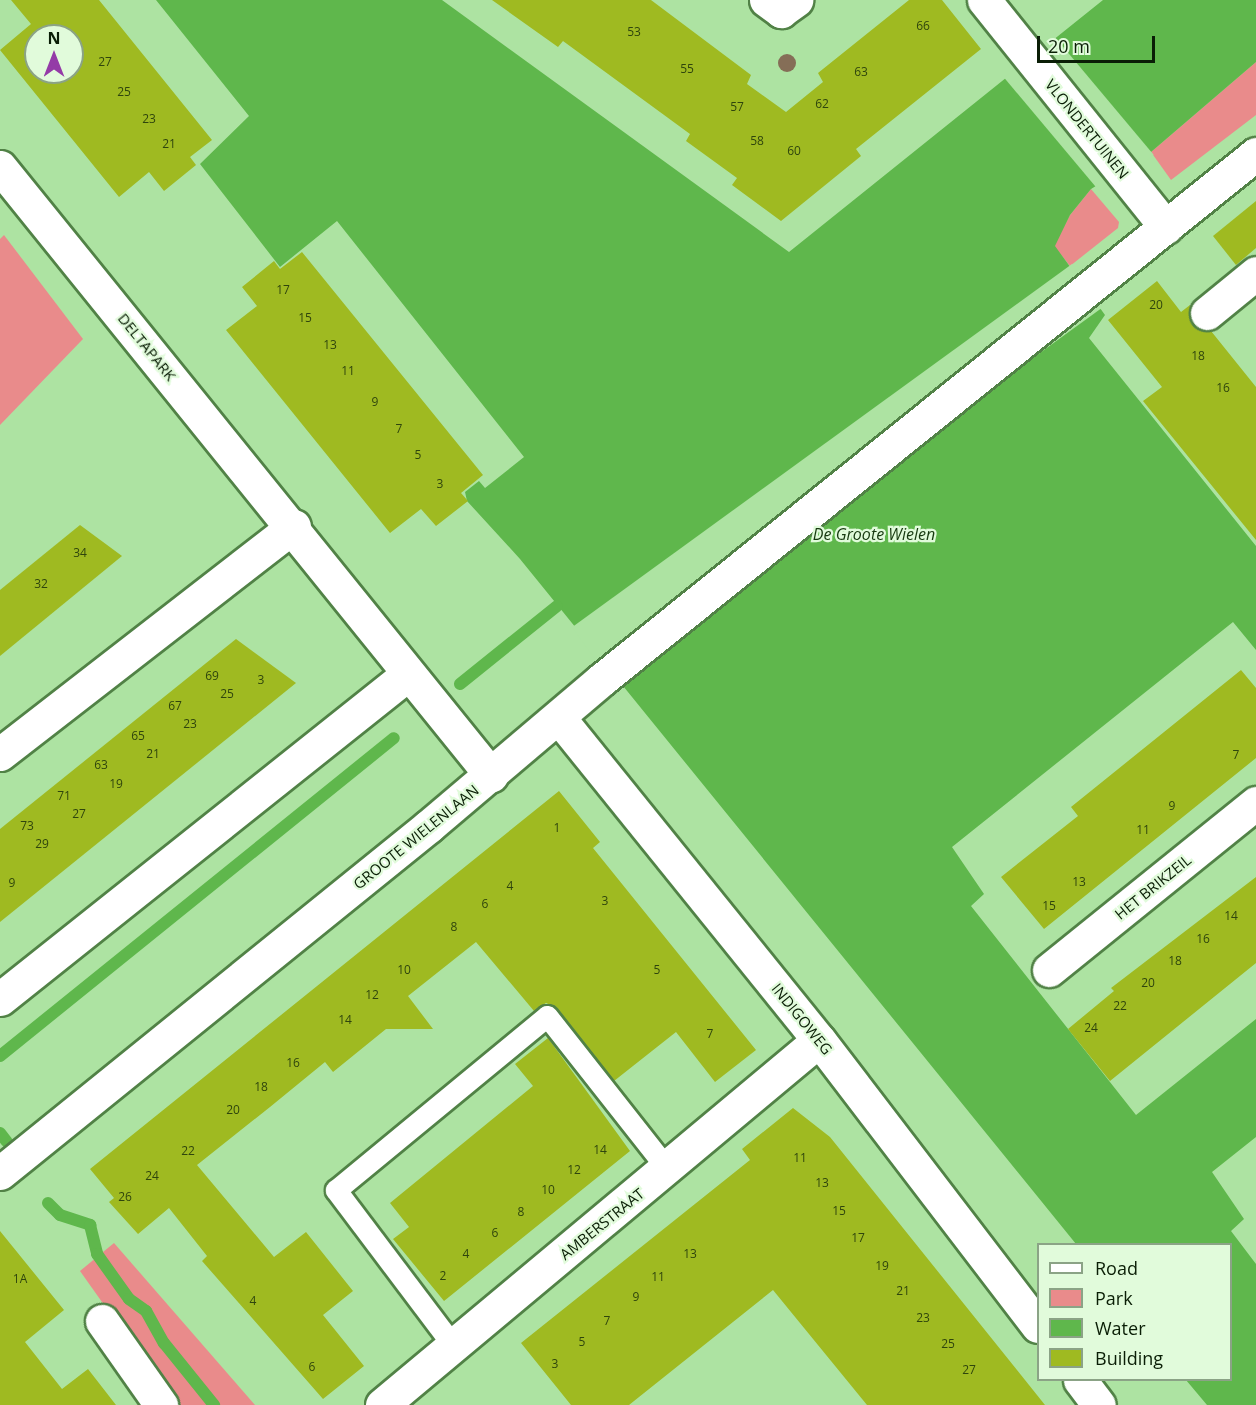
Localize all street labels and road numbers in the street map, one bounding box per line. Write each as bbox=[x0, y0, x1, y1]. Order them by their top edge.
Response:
street label: VLONDERTUINEN bbox=[1041, 76, 1133, 182]
street label: DELTAPARK bbox=[114, 310, 180, 384]
street label: GROOTE WIELENLAAN bbox=[350, 781, 482, 893]
street label: HET BRIKZEIL bbox=[1111, 851, 1195, 923]
street label: INDIGOWEG bbox=[768, 980, 836, 1058]
street label: AMBERSTRAAT bbox=[556, 1185, 648, 1263]

